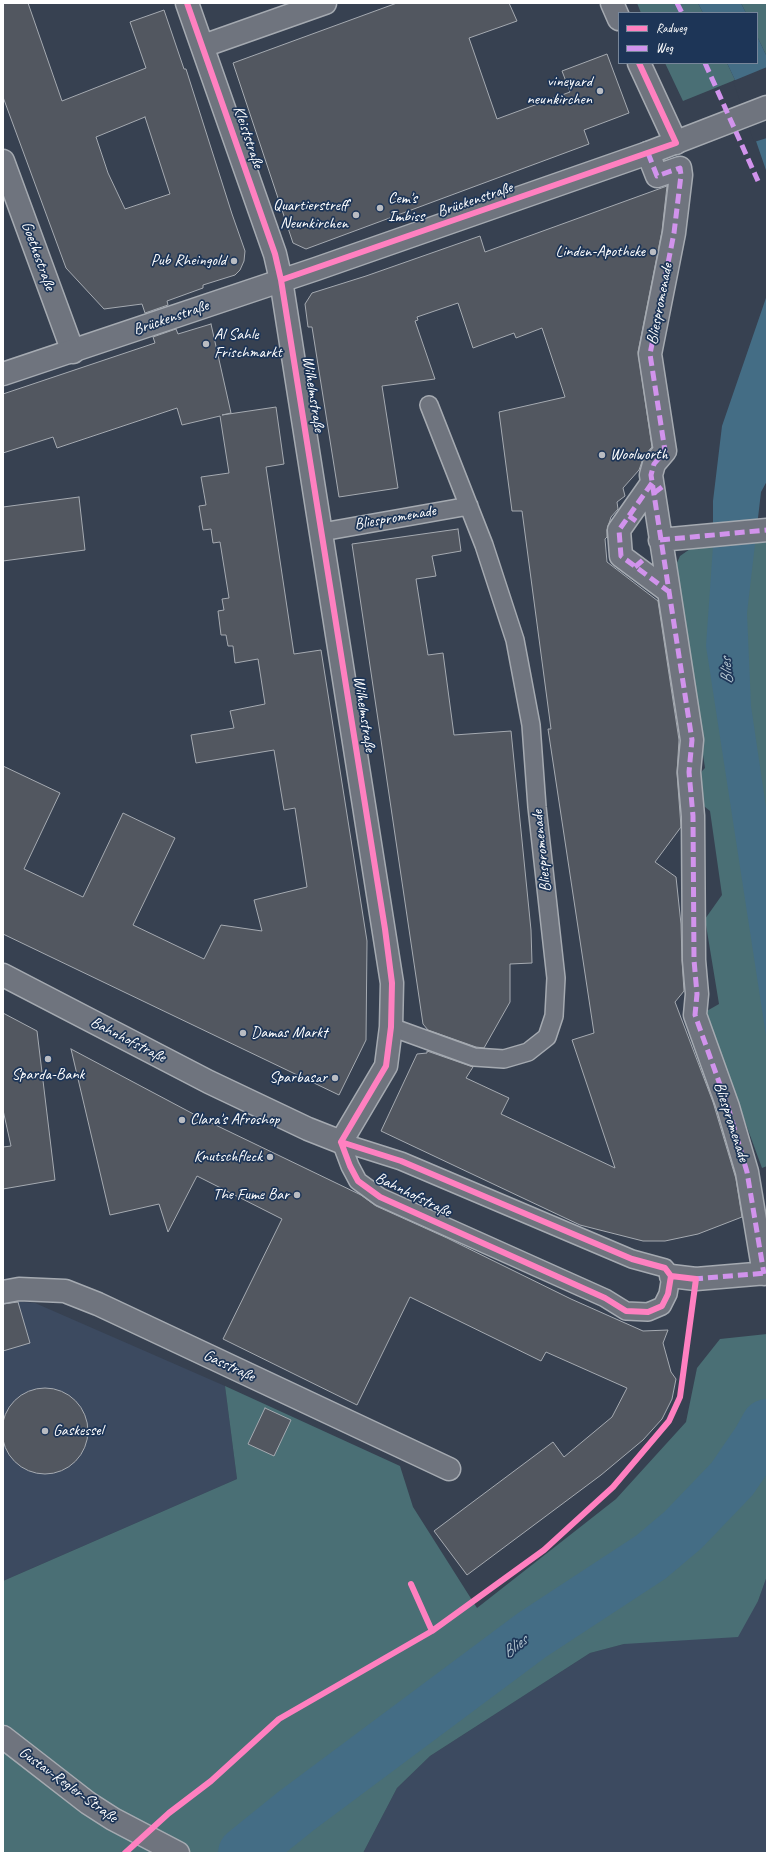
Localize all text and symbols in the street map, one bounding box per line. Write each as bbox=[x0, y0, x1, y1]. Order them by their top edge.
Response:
legend bbox=[618, 12, 758, 64]
text: Radweg bbox=[656, 20, 687, 36]
text: Weg bbox=[656, 40, 673, 56]
place label: vineyard neunkirchen bbox=[527, 72, 592, 110]
marker: vineyard neunkirchen bbox=[595, 86, 605, 96]
street label: Kleiststraße bbox=[228, 103, 268, 171]
street label: Brückenstraße bbox=[435, 178, 515, 222]
place label: Cem's Imbiss bbox=[388, 189, 424, 227]
place label: Quartierstreff Neunkirchen bbox=[273, 196, 348, 234]
marker: Cem's Imbiss bbox=[375, 203, 385, 213]
marker: Quartierstreff Neunkirchen bbox=[351, 210, 361, 220]
street label: Goethestraße bbox=[17, 219, 59, 293]
place label: Linden-Apotheke bbox=[555, 242, 645, 262]
marker: Linden-Apotheke bbox=[648, 247, 658, 257]
place label: Pub Rheingold bbox=[151, 251, 226, 271]
marker: Pub Rheingold bbox=[229, 256, 239, 266]
street label: Bliespromenade bbox=[643, 262, 677, 346]
street label: Brückenstraße bbox=[131, 296, 211, 340]
place label: Al Sahle Frischmarkt bbox=[214, 325, 282, 363]
marker: Al Sahle Frischmarkt bbox=[201, 339, 211, 349]
street label: Wilhelmstraße bbox=[298, 355, 328, 433]
place label: Woolworth bbox=[610, 445, 668, 465]
marker: Woolworth bbox=[597, 450, 607, 460]
street label: Bliespromenade bbox=[353, 501, 437, 535]
water label: Blies bbox=[716, 657, 738, 685]
street label: Wilhelmstraße bbox=[349, 675, 379, 753]
street label: Bliespromenade bbox=[528, 809, 556, 893]
street label: Bahnhofstraße bbox=[87, 1013, 169, 1067]
place label: Damas Markt bbox=[251, 1023, 327, 1043]
marker: Damas Markt bbox=[238, 1028, 248, 1038]
marker: Sparda-Bank bbox=[43, 1054, 53, 1064]
place label: Sparda-Bank bbox=[12, 1065, 84, 1085]
place label: Sparbasar bbox=[269, 1068, 327, 1088]
marker: Sparbasar bbox=[330, 1073, 340, 1083]
street label: Bliespromenade bbox=[709, 1080, 753, 1164]
place label: Clara's Afroshop bbox=[190, 1110, 279, 1130]
marker: Clara's Afroshop bbox=[177, 1115, 187, 1125]
place label: Knutschfleck bbox=[194, 1147, 262, 1167]
marker: Knutschfleck bbox=[265, 1152, 275, 1162]
street label: Bahnhofstraße bbox=[372, 1168, 454, 1222]
place label: The Fume Bar bbox=[213, 1185, 289, 1205]
marker: The Fume Bar bbox=[292, 1190, 302, 1200]
street label: Gasstraße bbox=[200, 1346, 258, 1386]
place label: Gaskessel bbox=[53, 1421, 103, 1441]
marker: Gaskessel bbox=[40, 1426, 50, 1436]
water label: Blies bbox=[498, 1631, 532, 1663]
street label: Gustav-Regler-Straße bbox=[15, 1743, 121, 1827]

